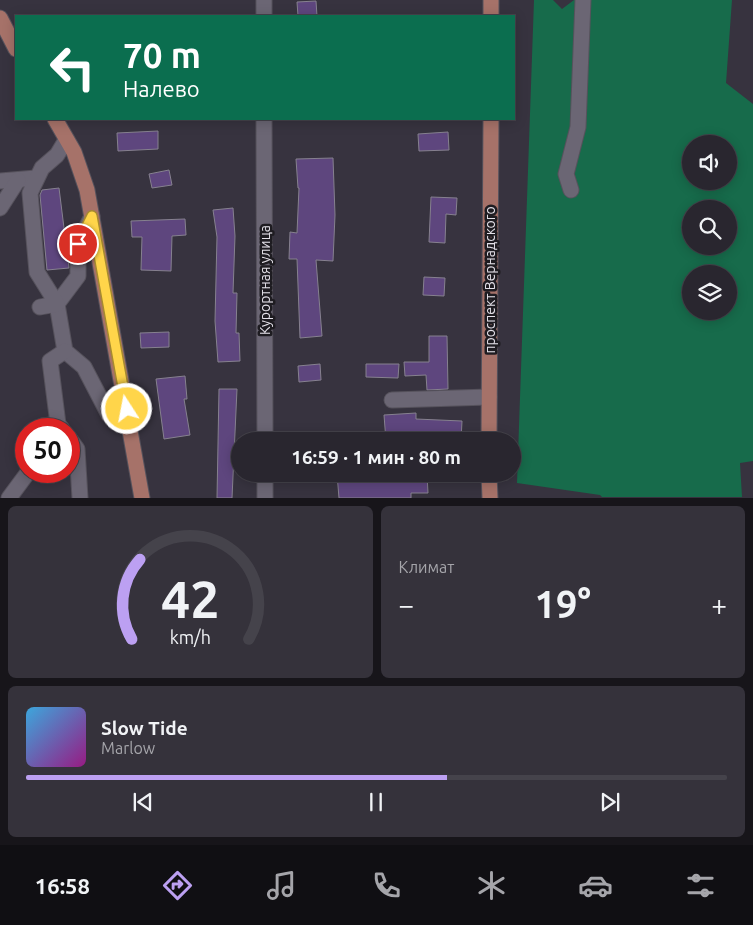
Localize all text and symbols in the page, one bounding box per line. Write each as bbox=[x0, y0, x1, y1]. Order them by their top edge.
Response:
icon: left bbox=[40, 35, 105, 100]
text: 70 m bbox=[123, 35, 201, 75]
text: Налево bbox=[123, 76, 200, 101]
map controls bbox=[682, 135, 737, 320]
button: sound bbox=[682, 135, 737, 190]
button: search bbox=[682, 200, 737, 255]
street label: проспект Вернадского bbox=[482, 206, 498, 354]
pin bbox=[57, 223, 99, 265]
street label: Курортная улица bbox=[257, 225, 273, 335]
icon: arrive bbox=[64, 230, 92, 258]
button: layers bbox=[682, 265, 737, 320]
position arrow bbox=[100, 382, 152, 434]
speed limit sign: 50 bbox=[15, 418, 80, 483]
text: 16:59 · 1 мин · 80 m bbox=[291, 446, 461, 468]
text: Климат bbox=[399, 558, 454, 576]
text: 42 bbox=[161, 570, 220, 628]
text: 19° bbox=[535, 583, 591, 625]
text: − bbox=[399, 589, 414, 620]
text: + bbox=[711, 589, 727, 620]
text: km/h bbox=[170, 627, 211, 647]
text: Slow Tide bbox=[101, 717, 188, 739]
text: Marlow bbox=[101, 739, 155, 757]
icon: previous bbox=[129, 788, 157, 816]
icon: pause bbox=[362, 788, 390, 816]
icon: next bbox=[596, 788, 624, 816]
icon: directions bbox=[160, 868, 195, 903]
icon: music bbox=[264, 868, 299, 903]
icon: phone bbox=[369, 868, 404, 903]
icon: climate bbox=[474, 868, 509, 903]
icon: car bbox=[578, 868, 613, 903]
icon: filters bbox=[683, 868, 718, 903]
text: 16:58 bbox=[35, 873, 90, 898]

